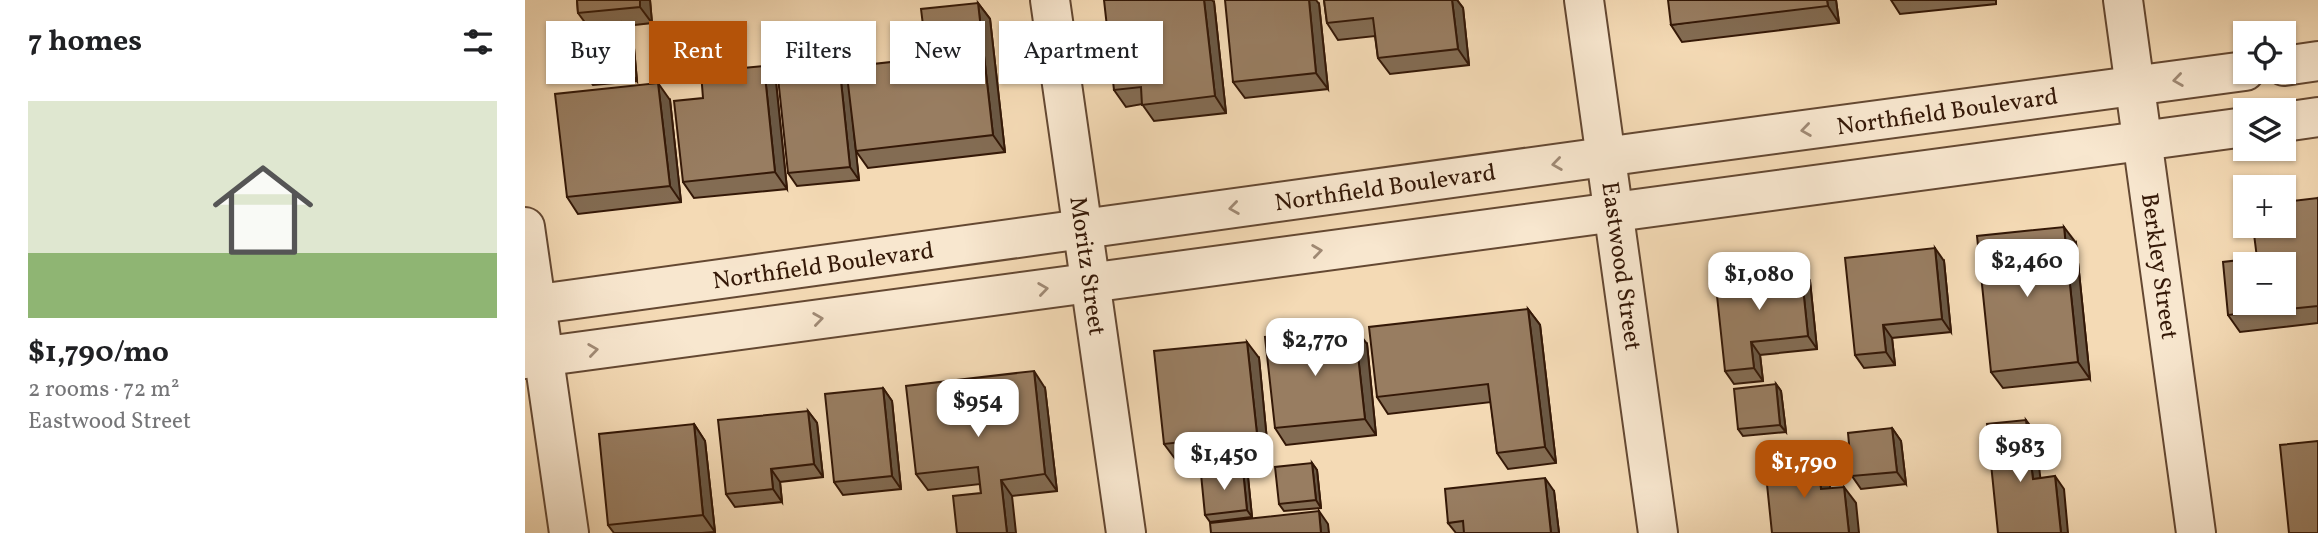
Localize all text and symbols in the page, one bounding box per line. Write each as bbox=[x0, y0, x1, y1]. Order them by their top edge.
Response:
text: 7 homes bbox=[28, 21, 142, 63]
chip: Buy bbox=[546, 21, 635, 84]
chip: Rent bbox=[649, 21, 747, 84]
chip: Filters bbox=[761, 21, 876, 84]
chip: New bbox=[890, 21, 985, 84]
chip: Apartment bbox=[999, 21, 1163, 84]
map controls bbox=[2233, 21, 2296, 315]
button: locate bbox=[2233, 21, 2296, 84]
icon: filters bbox=[459, 23, 497, 61]
one-way arrow bbox=[2172, 73, 2184, 88]
street label: Northfield Boulevard bbox=[1834, 81, 2060, 145]
button: layers bbox=[2233, 98, 2296, 161]
one-way arrow bbox=[1801, 122, 1812, 137]
icon: home bbox=[200, 147, 326, 273]
one-way arrow bbox=[1551, 156, 1563, 171]
street label: Northfield Boulevard bbox=[1272, 157, 1498, 221]
button: + bbox=[2233, 175, 2296, 238]
street label: Eastwood Street bbox=[1591, 180, 1649, 353]
street label: Berkley Street bbox=[2131, 191, 2185, 342]
street label: Moritz Street bbox=[1059, 195, 1113, 338]
one-way arrow bbox=[1228, 201, 1240, 216]
street label: Northfield Boulevard bbox=[710, 235, 936, 299]
pin: $2,460 bbox=[1970, 240, 2084, 299]
one-way arrow bbox=[1312, 244, 1323, 259]
text: $2,460 bbox=[1991, 246, 2063, 278]
pin: $1,080 bbox=[1702, 252, 1816, 312]
button: − bbox=[2233, 252, 2296, 315]
text: $1,080 bbox=[1724, 259, 1794, 291]
one-way arrow bbox=[1038, 281, 1049, 296]
one-way arrow bbox=[812, 312, 824, 327]
pin: $2,770 bbox=[1258, 318, 1372, 378]
text: $2,770 bbox=[1282, 325, 1348, 357]
text: $1,790/mo bbox=[28, 332, 169, 374]
one-way arrow bbox=[587, 343, 598, 358]
text: 2 rooms · 72 m² bbox=[28, 374, 179, 406]
pin: $954 bbox=[937, 380, 1019, 439]
text: $954 bbox=[953, 386, 1003, 418]
text: Eastwood Street bbox=[28, 406, 191, 438]
pin: $983 bbox=[1979, 424, 2061, 484]
text: $983 bbox=[1995, 431, 2045, 463]
pin: $1,450 bbox=[1167, 433, 1281, 492]
text: $1,450 bbox=[1190, 439, 1258, 471]
pin: $1,790 bbox=[1747, 440, 1861, 500]
text: $1,790 bbox=[1771, 447, 1837, 479]

